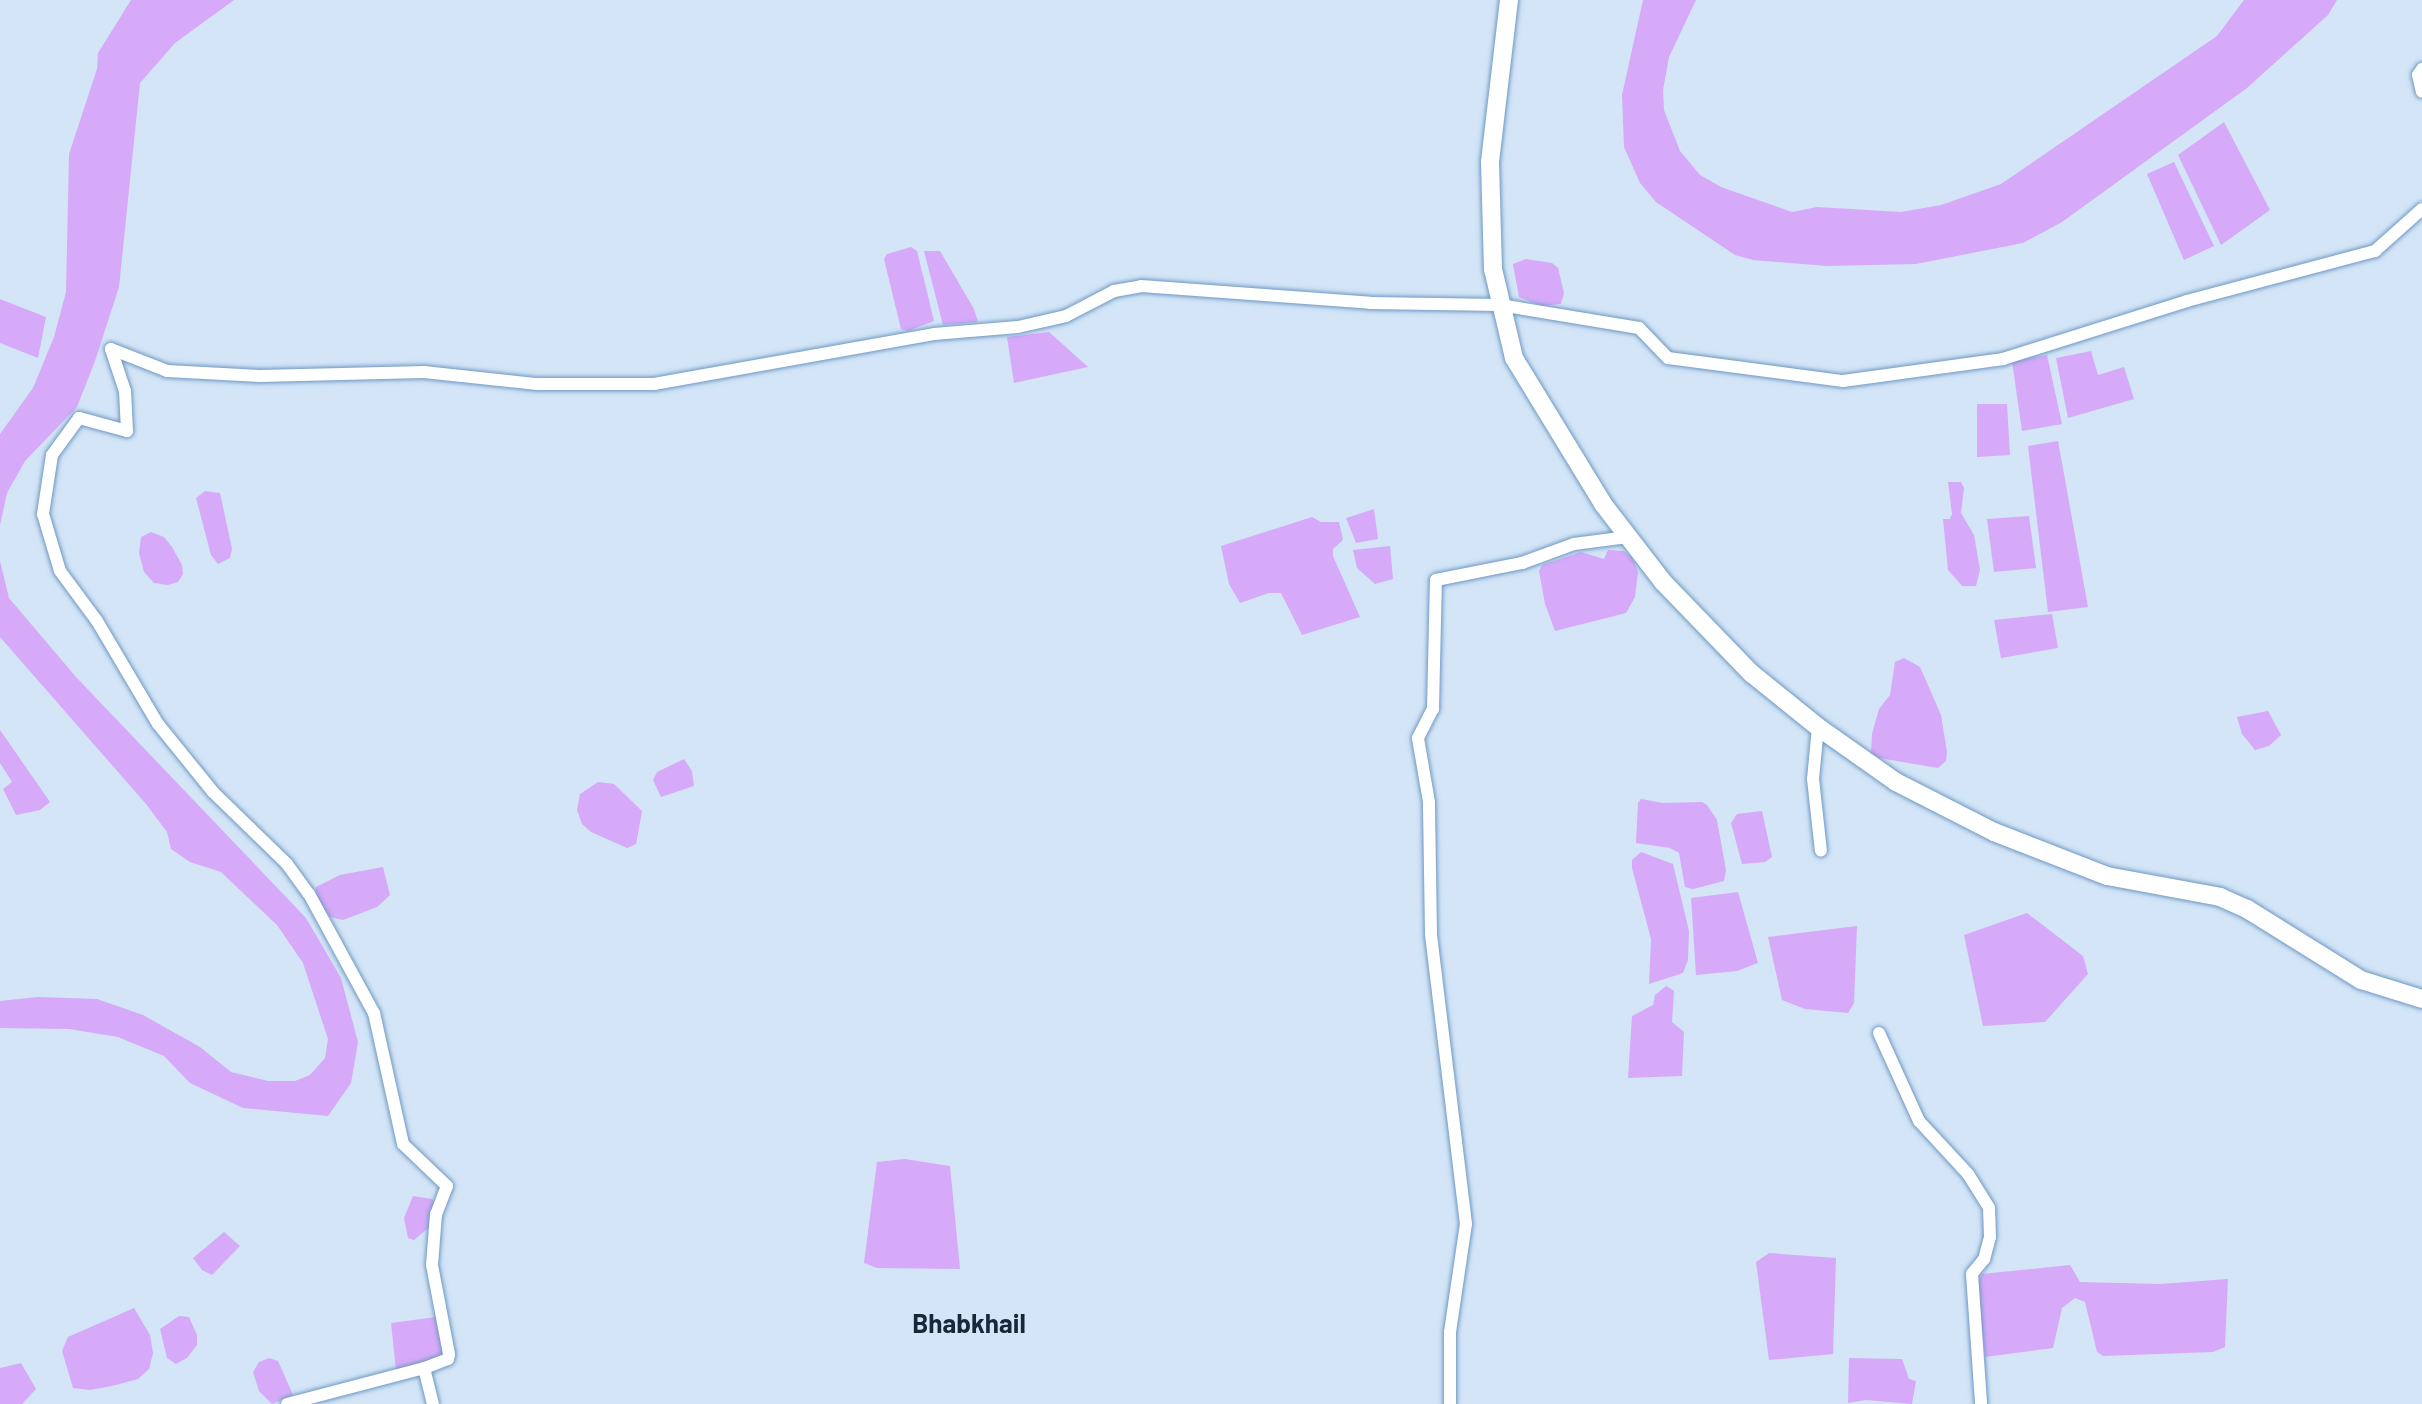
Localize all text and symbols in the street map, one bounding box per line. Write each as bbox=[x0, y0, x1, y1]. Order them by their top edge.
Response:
district label: Bhabkhail bbox=[912, 1307, 1026, 1339]

